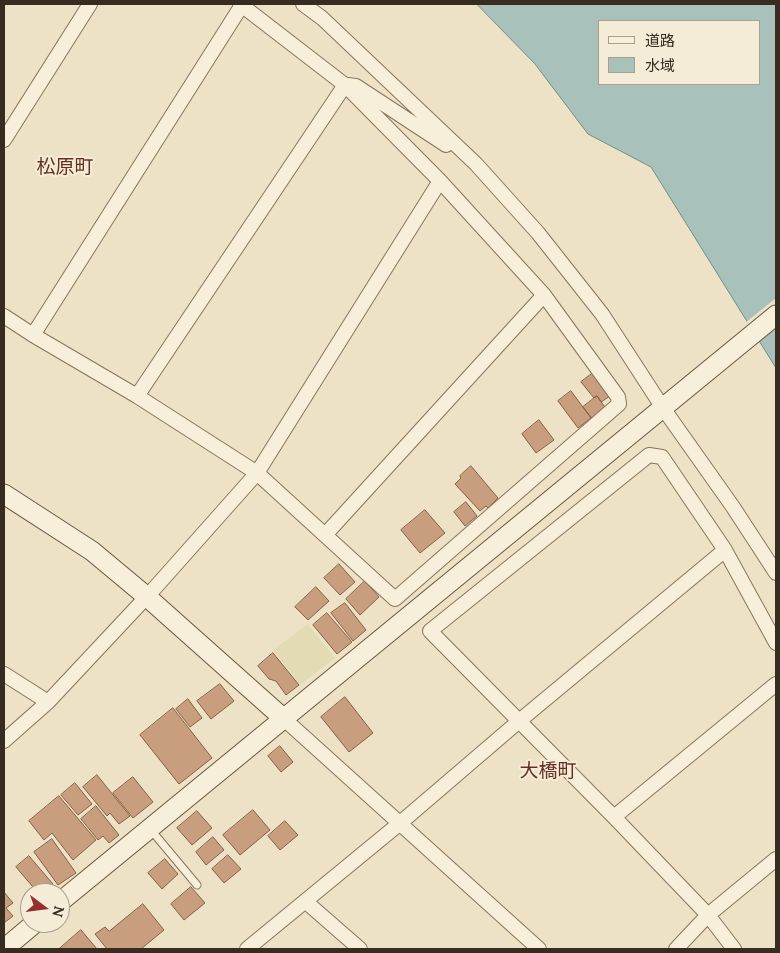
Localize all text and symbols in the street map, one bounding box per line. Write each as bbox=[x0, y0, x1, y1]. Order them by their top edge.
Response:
legend bbox=[598, 20, 760, 85]
text: 道路 bbox=[645, 31, 675, 50]
text: 水域 bbox=[645, 56, 675, 75]
district label: 松原町 bbox=[37, 157, 93, 179]
district label: 大橋町 bbox=[520, 761, 576, 783]
north arrow bbox=[20, 883, 70, 933]
text: N bbox=[48, 904, 69, 919]

